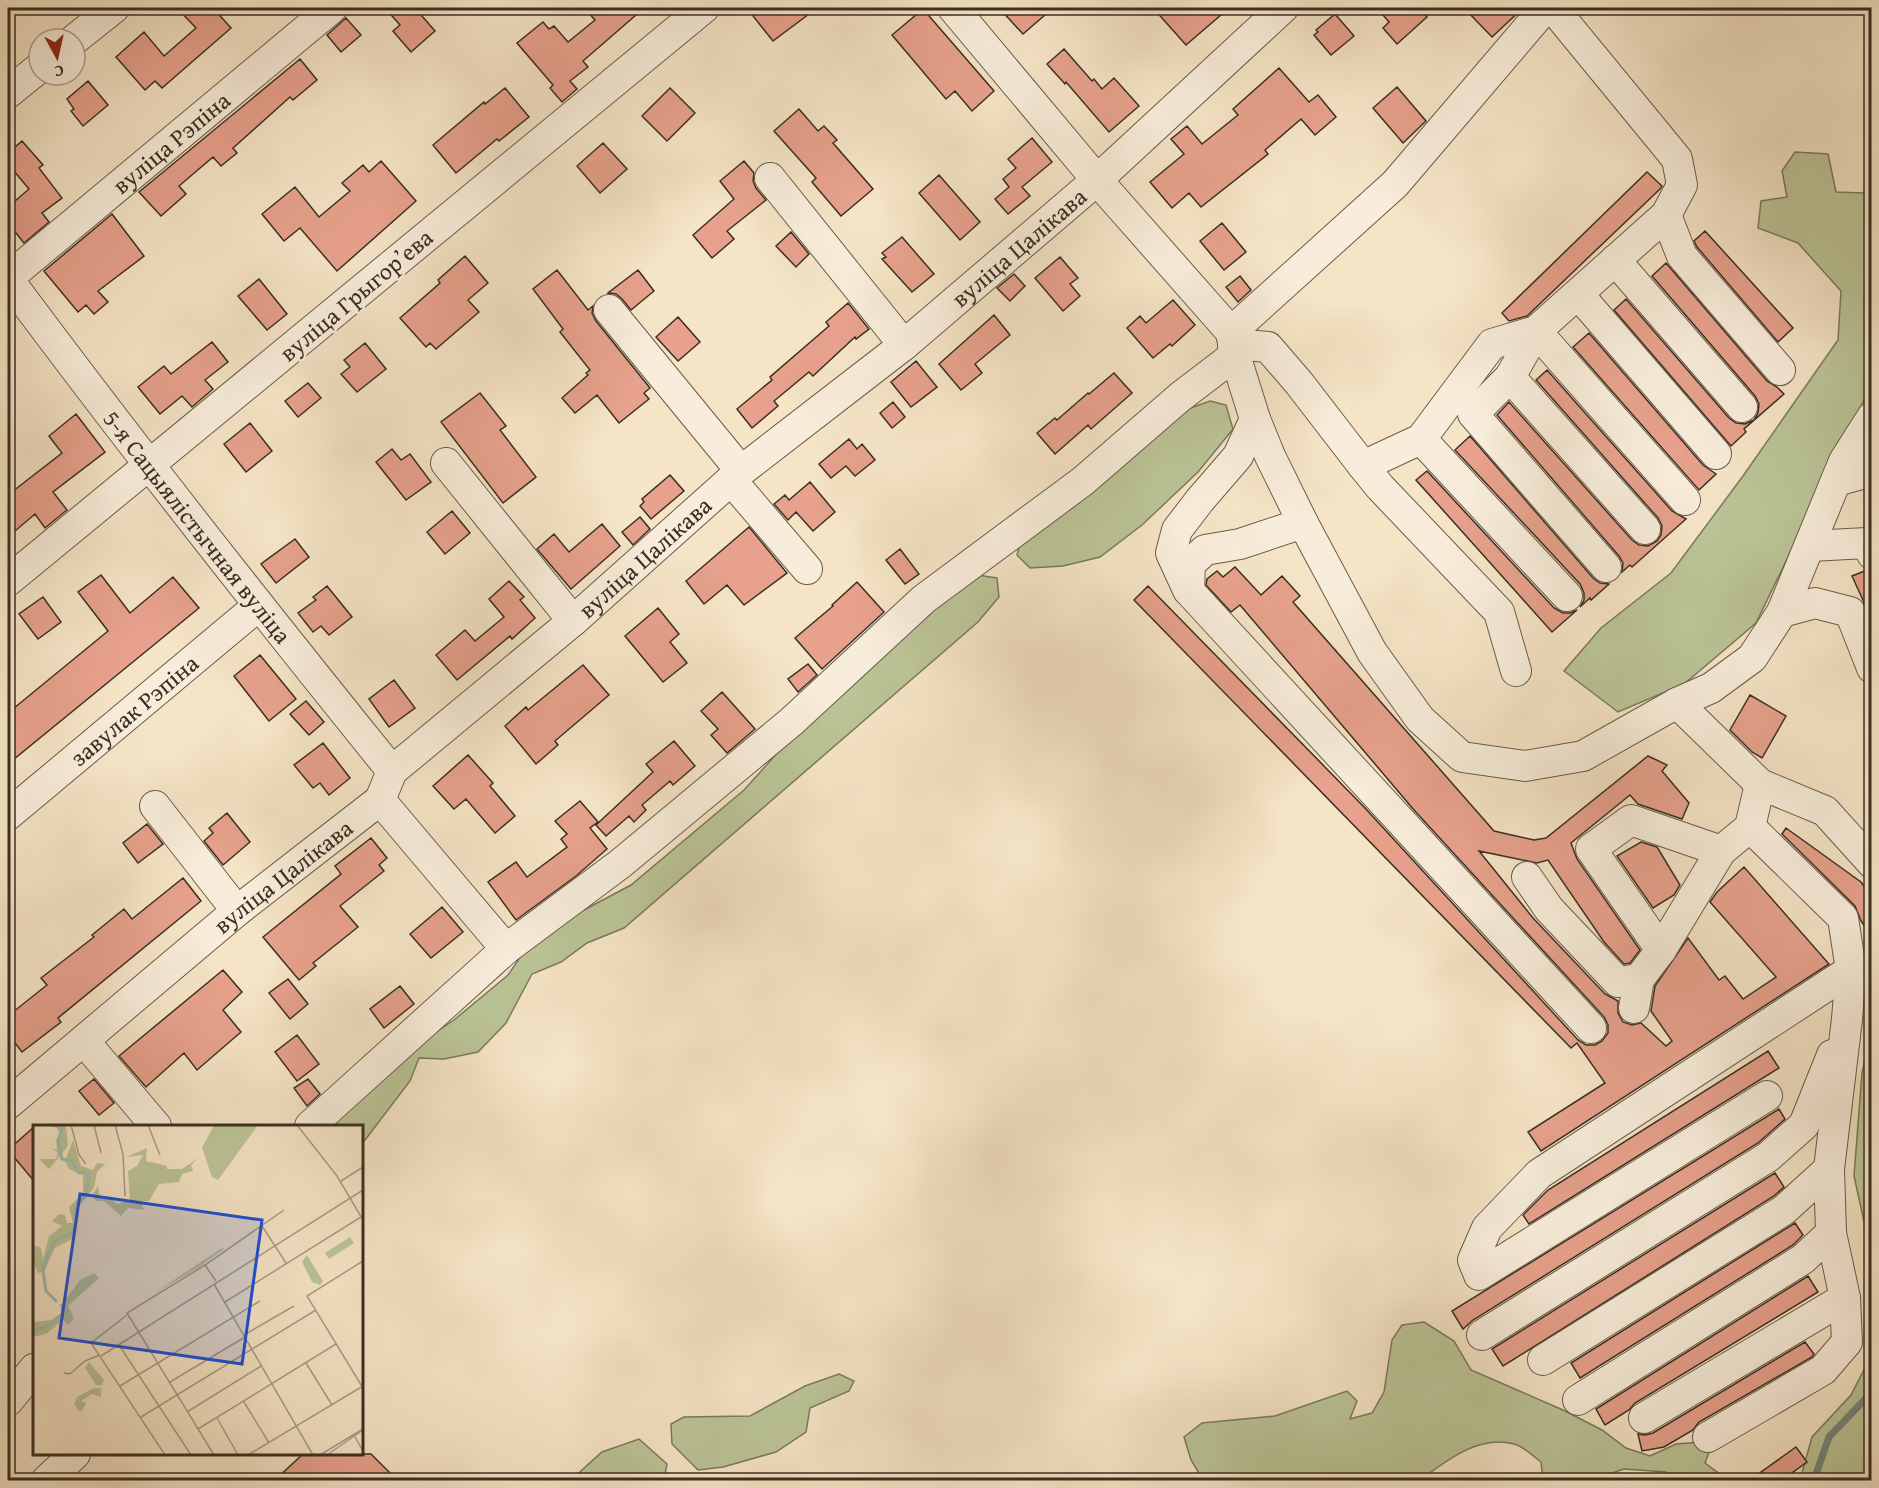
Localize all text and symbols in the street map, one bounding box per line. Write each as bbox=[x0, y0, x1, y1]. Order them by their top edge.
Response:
north arrow bbox=[27, 27, 87, 87]
text: С bbox=[53, 59, 65, 84]
street label: вуліца Рэпіна bbox=[104, 82, 238, 202]
street label: вуліца Цалікава bbox=[943, 179, 1094, 315]
street label: вуліца Грыгорʼева bbox=[272, 220, 441, 370]
street label: 5-я Сацыялістычная вуліца bbox=[95, 402, 301, 651]
street label: вуліца Цалікава bbox=[570, 488, 719, 626]
street label: завулак Рэпіна bbox=[62, 645, 206, 774]
street label: вуліца Цалікава bbox=[205, 810, 360, 942]
inset map bbox=[33, 1125, 363, 1455]

